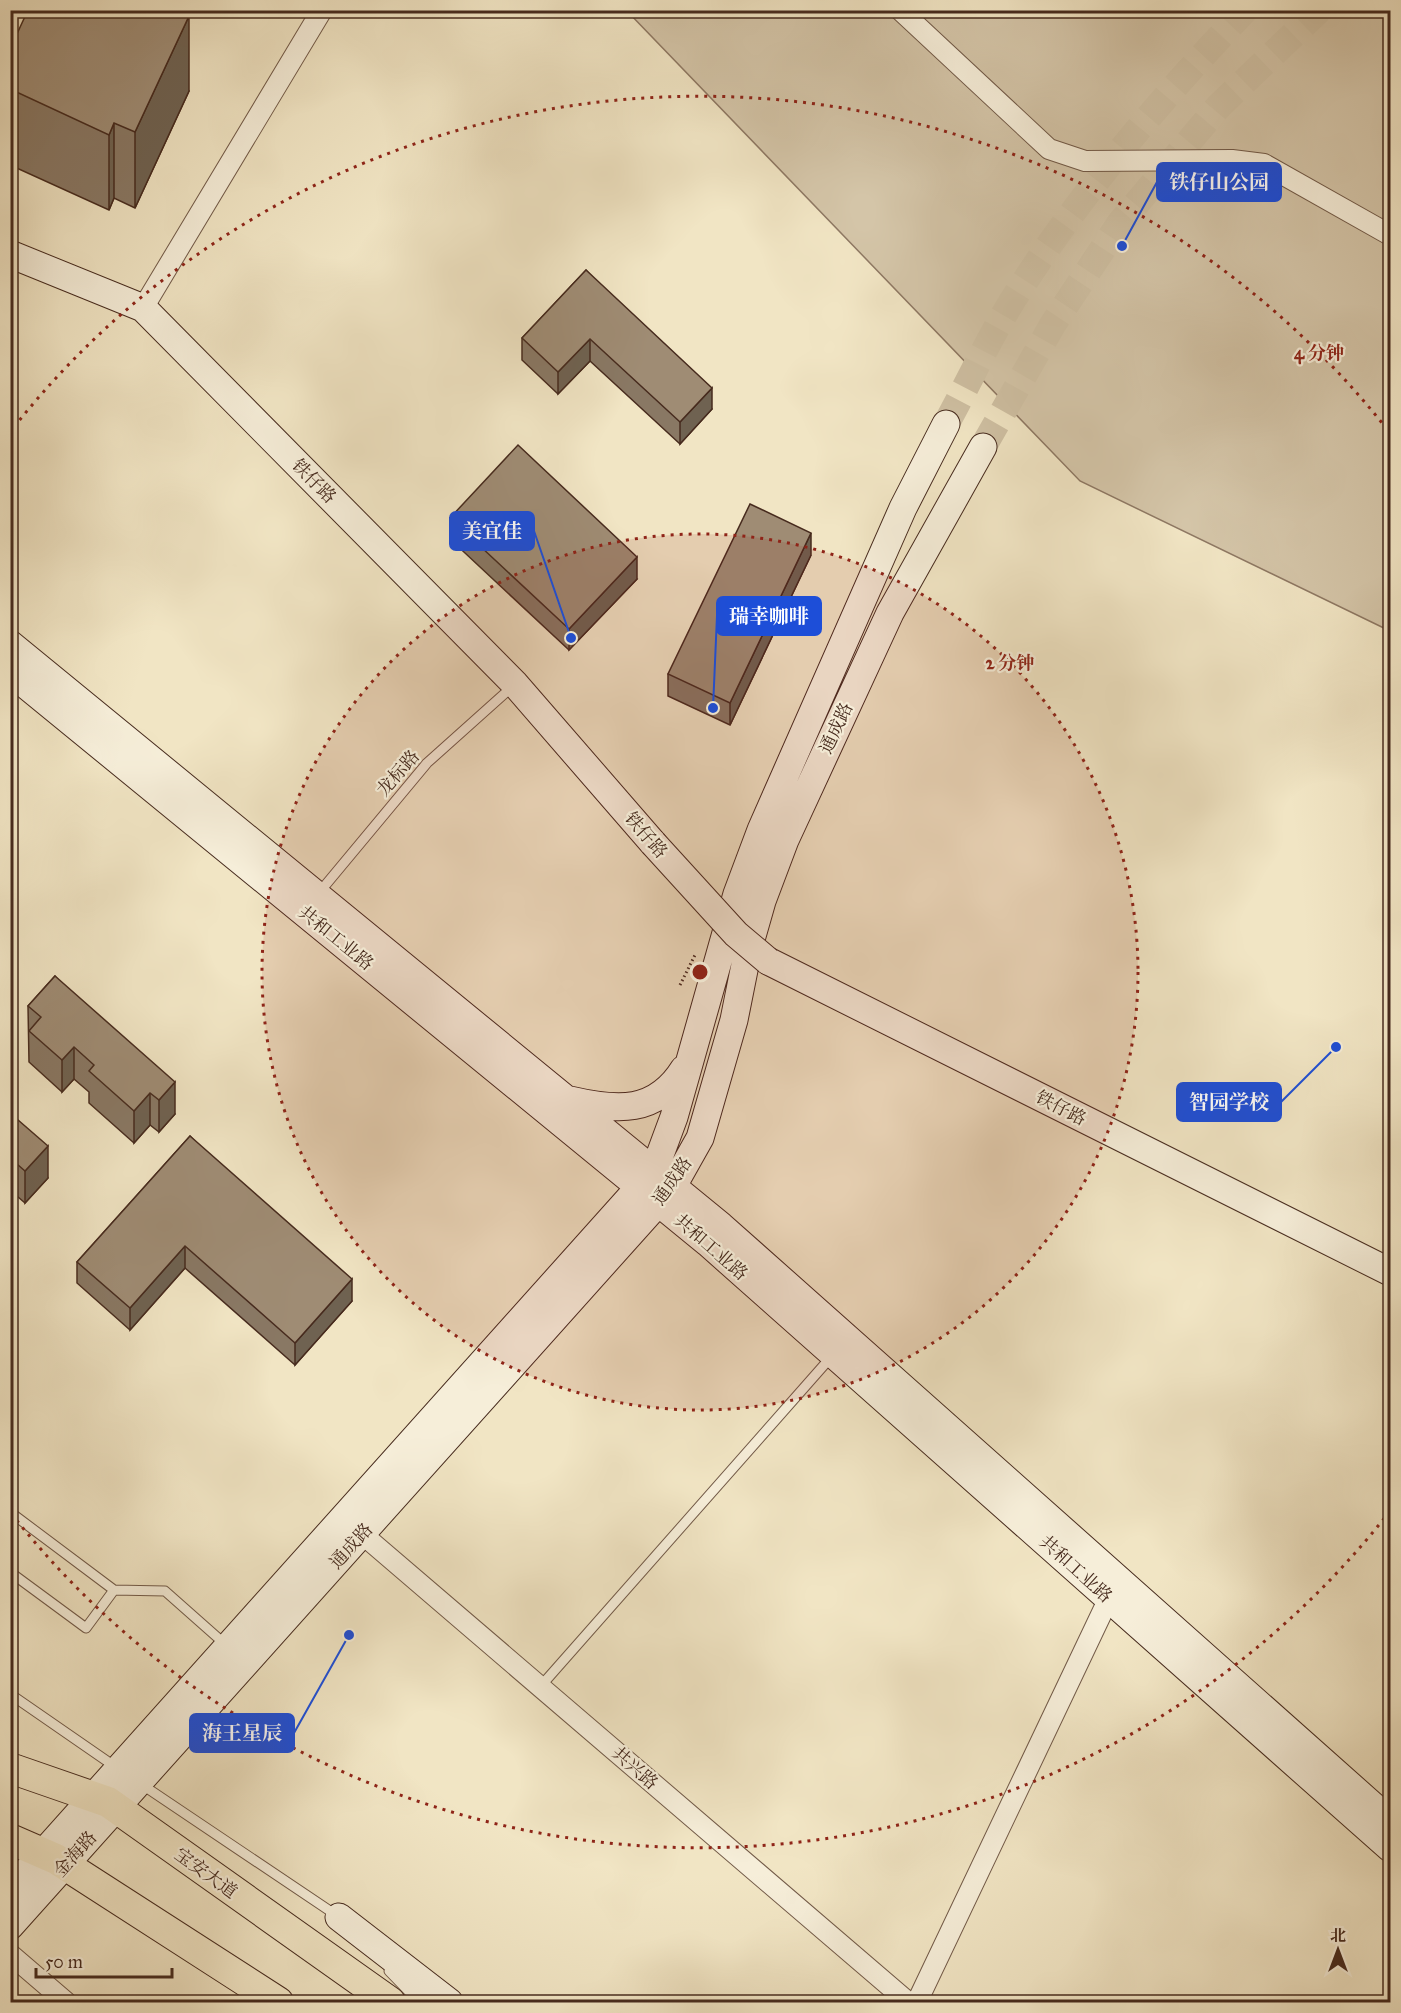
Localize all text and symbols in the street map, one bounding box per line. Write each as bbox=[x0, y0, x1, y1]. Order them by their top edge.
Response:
callout: 铁仔山公园 bbox=[1157, 163, 1281, 201]
text: 铁仔山公园 bbox=[1169, 170, 1269, 194]
text: 4 分钟 bbox=[1294, 342, 1344, 365]
street label: 铁仔路 bbox=[287, 454, 341, 508]
callout: 美宜佳 bbox=[450, 512, 534, 550]
text: 美宜佳 bbox=[462, 519, 522, 543]
callout: 瑞幸咖啡 bbox=[717, 597, 821, 635]
text: 瑞幸咖啡 bbox=[729, 604, 809, 628]
text: 2 分钟 bbox=[986, 652, 1034, 674]
street label: 通成路 bbox=[815, 699, 857, 757]
street label: 龙标路 bbox=[372, 745, 424, 801]
street label: 铁仔路 bbox=[620, 807, 672, 863]
street label: 共和工业路 bbox=[294, 901, 378, 975]
centre of rings bbox=[690, 962, 710, 982]
callout: 智园学校 bbox=[1177, 1083, 1281, 1121]
street label: 铁仔路 bbox=[1032, 1086, 1090, 1130]
text: 智园学校 bbox=[1189, 1090, 1269, 1114]
street label: 通成路 bbox=[648, 1153, 696, 1209]
street label: 共和工业路 bbox=[670, 1209, 752, 1285]
street label: 通成路 bbox=[325, 1519, 377, 1573]
street label: 共和工业路 bbox=[1035, 1531, 1117, 1607]
callout: 海王星辰 bbox=[190, 1714, 294, 1752]
text: 海王星辰 bbox=[202, 1721, 282, 1745]
street label: 共兴路 bbox=[607, 1742, 663, 1794]
street label: 金海路 bbox=[49, 1827, 101, 1881]
street label: 宝安大道 bbox=[170, 1843, 242, 1903]
north arrow bbox=[1308, 1920, 1368, 1980]
text: 北 bbox=[1330, 1926, 1346, 1945]
scale bar bbox=[36, 1941, 172, 1979]
text: 50 m bbox=[45, 1951, 83, 1973]

